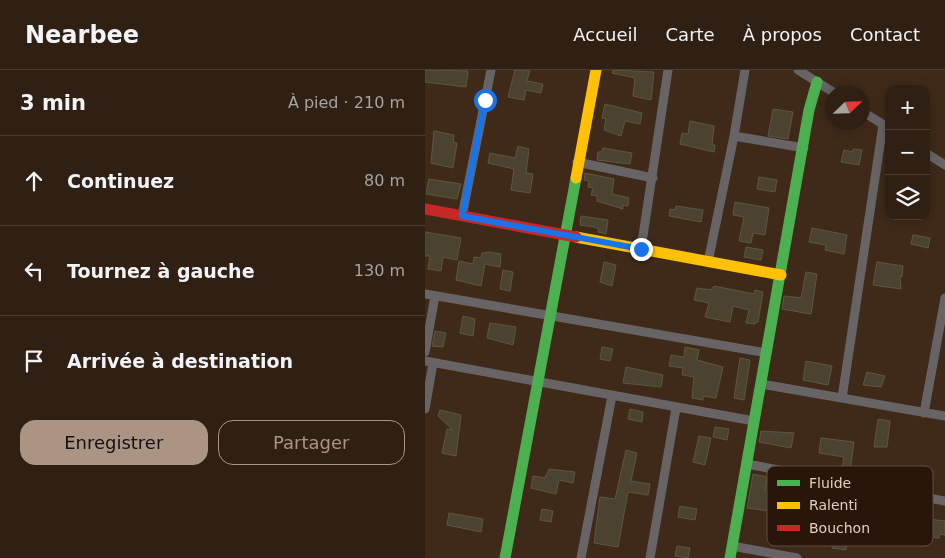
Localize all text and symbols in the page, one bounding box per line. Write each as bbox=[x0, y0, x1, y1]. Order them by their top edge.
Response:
text: Nearbee bbox=[25, 21, 139, 49]
text: Accueil bbox=[573, 24, 638, 45]
text: Carte bbox=[666, 24, 715, 45]
text: À propos bbox=[743, 24, 822, 45]
text: Contact bbox=[850, 24, 920, 45]
north arrow bbox=[825, 85, 870, 130]
map controls bbox=[885, 85, 930, 220]
button: + bbox=[885, 85, 930, 130]
route start bbox=[474, 89, 497, 112]
text: 3 min bbox=[20, 91, 86, 115]
text: À pied · 210 m bbox=[288, 93, 405, 112]
button: − bbox=[885, 130, 930, 175]
icon: ahead bbox=[20, 167, 48, 195]
text: Continuez bbox=[67, 170, 174, 192]
text: 80 m bbox=[364, 171, 405, 190]
button: layers bbox=[885, 175, 930, 220]
route end bbox=[630, 238, 653, 261]
icon: left bbox=[20, 257, 48, 285]
text: Tournez à gauche bbox=[67, 260, 255, 282]
text: 130 m bbox=[354, 261, 405, 280]
icon: arrive bbox=[20, 347, 48, 375]
text: Arrivée à destination bbox=[67, 350, 293, 372]
button: Enregistrer bbox=[20, 420, 208, 465]
button: Partager bbox=[218, 420, 405, 465]
legend bbox=[767, 466, 933, 546]
text: Fluide bbox=[809, 475, 851, 491]
text: Ralenti bbox=[809, 497, 858, 513]
text: Bouchon bbox=[809, 520, 870, 536]

